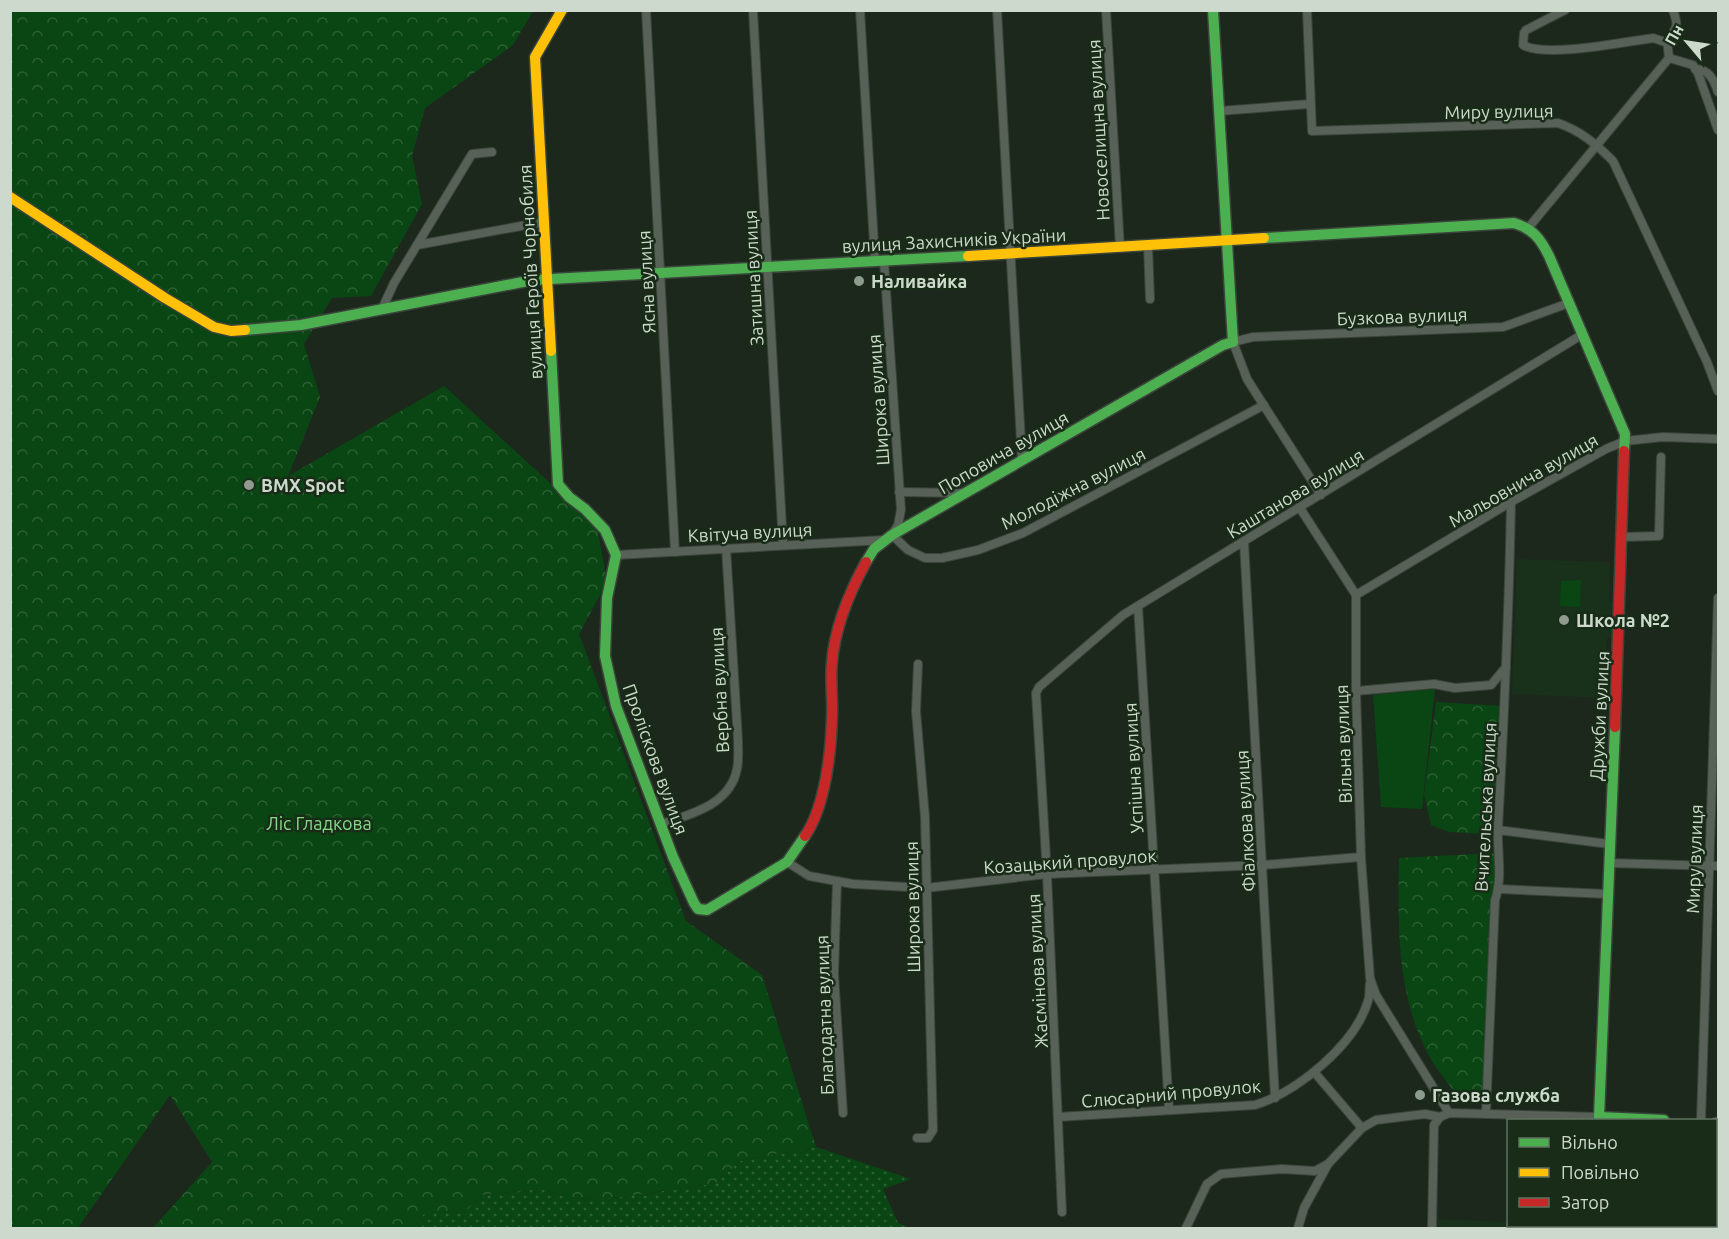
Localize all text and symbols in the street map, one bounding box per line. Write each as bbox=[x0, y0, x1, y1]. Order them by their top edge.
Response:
north arrow bbox=[1657, 12, 1717, 72]
text: Пн bbox=[1661, 21, 1687, 48]
street label: Новоселищна вулиця bbox=[1083, 39, 1113, 221]
street label: Миру вулиця bbox=[1444, 100, 1554, 122]
street label: вулиця Героїв Чорнобиля bbox=[514, 164, 546, 380]
street label: Затишна вулиця bbox=[739, 210, 767, 346]
street label: вулиця Захисників України bbox=[841, 224, 1067, 256]
street label: Ясна вулиця bbox=[633, 230, 659, 334]
place label: Наливайка bbox=[871, 271, 967, 291]
marker: Наливайка bbox=[852, 274, 866, 288]
street label: Бузкова вулиця bbox=[1336, 304, 1468, 328]
street label: Широка вулиця bbox=[863, 334, 893, 466]
street label: Поповича вулиця bbox=[934, 407, 1072, 497]
street label: Мальовнича вулиця bbox=[1445, 429, 1601, 531]
street label: Молодіжна вулиця bbox=[998, 443, 1148, 533]
street label: Каштанова вулиця bbox=[1223, 444, 1367, 542]
place label: BMX Spot bbox=[261, 475, 345, 495]
marker: BMX Spot bbox=[242, 478, 256, 492]
street label: Квітуча вулиця bbox=[687, 519, 813, 545]
place label: Школа №2 bbox=[1576, 610, 1670, 630]
marker: Школа №2 bbox=[1557, 613, 1571, 627]
street label: Вербна вулиця bbox=[706, 627, 732, 753]
street label: Дружби вулиця bbox=[1586, 651, 1612, 781]
street label: Проліскова вулиця bbox=[619, 681, 693, 837]
street label: Вільна вулиця bbox=[1331, 684, 1355, 804]
street label: Успішна вулиця bbox=[1120, 702, 1146, 834]
street label: Вчительська вулиця bbox=[1471, 722, 1499, 892]
street label: Фіалкова вулиця bbox=[1231, 750, 1259, 892]
street label: Миру вулиця bbox=[1682, 804, 1706, 914]
park label: Ліс Гладкова bbox=[266, 813, 372, 833]
street label: Широка вулиця bbox=[901, 841, 923, 973]
street label: Козацький провулок bbox=[983, 845, 1157, 877]
street label: Жасмінова вулиця bbox=[1023, 893, 1051, 1049]
street label: Благодатна вулиця bbox=[811, 935, 837, 1095]
street label: Слюсарний провулок bbox=[1080, 1075, 1262, 1111]
place label: Газова служба bbox=[1432, 1085, 1560, 1105]
marker: Газова служба bbox=[1413, 1088, 1427, 1102]
legend bbox=[1507, 1119, 1717, 1227]
text: Вільно bbox=[1561, 1132, 1618, 1152]
text: Повільно bbox=[1561, 1162, 1639, 1182]
text: Затор bbox=[1561, 1192, 1609, 1212]

